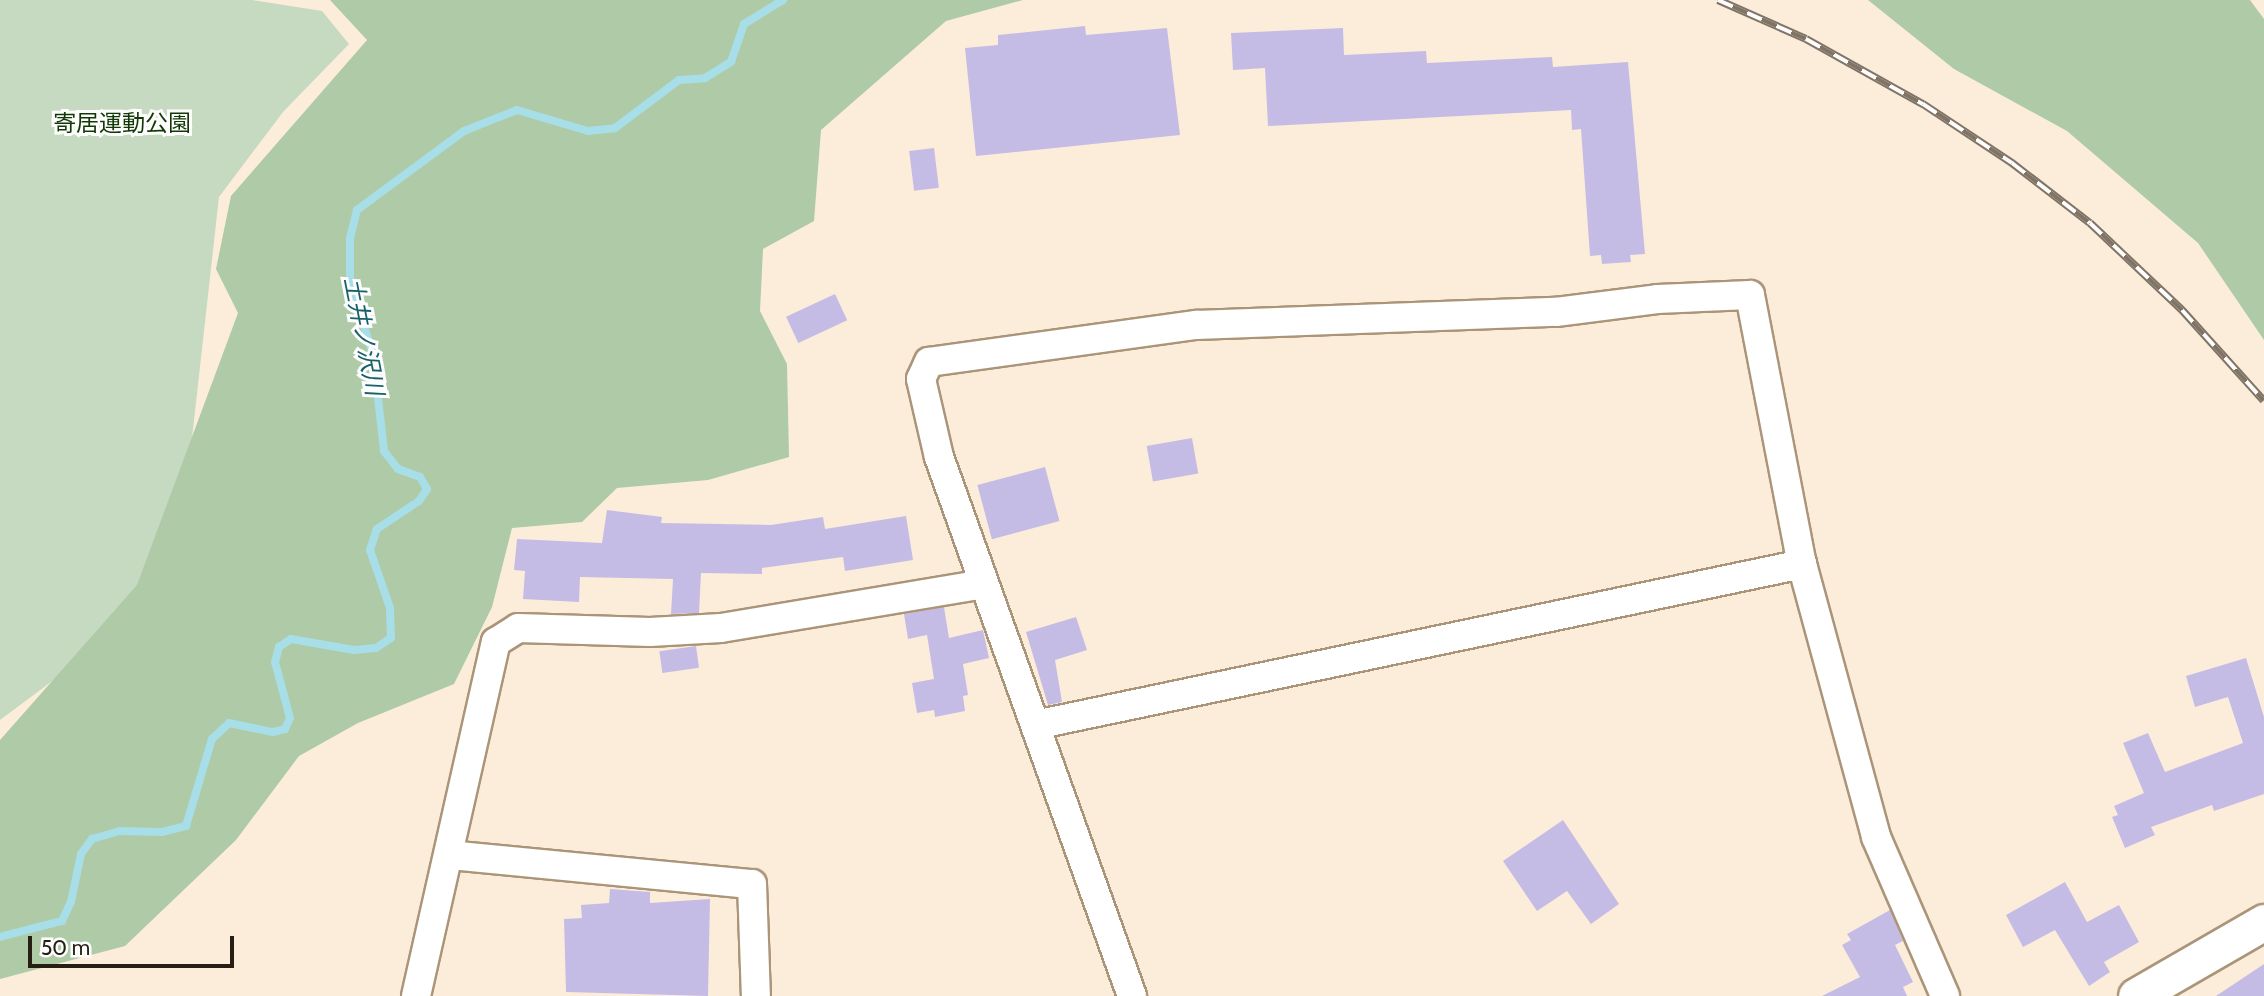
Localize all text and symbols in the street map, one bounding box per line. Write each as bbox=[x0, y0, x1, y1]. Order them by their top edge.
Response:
park label: 寄居運動公園 bbox=[53, 109, 191, 137]
water label: 土井ノ沢川 bbox=[338, 274, 390, 398]
scale bar bbox=[32, 922, 238, 966]
text: 50 m bbox=[41, 935, 90, 960]

